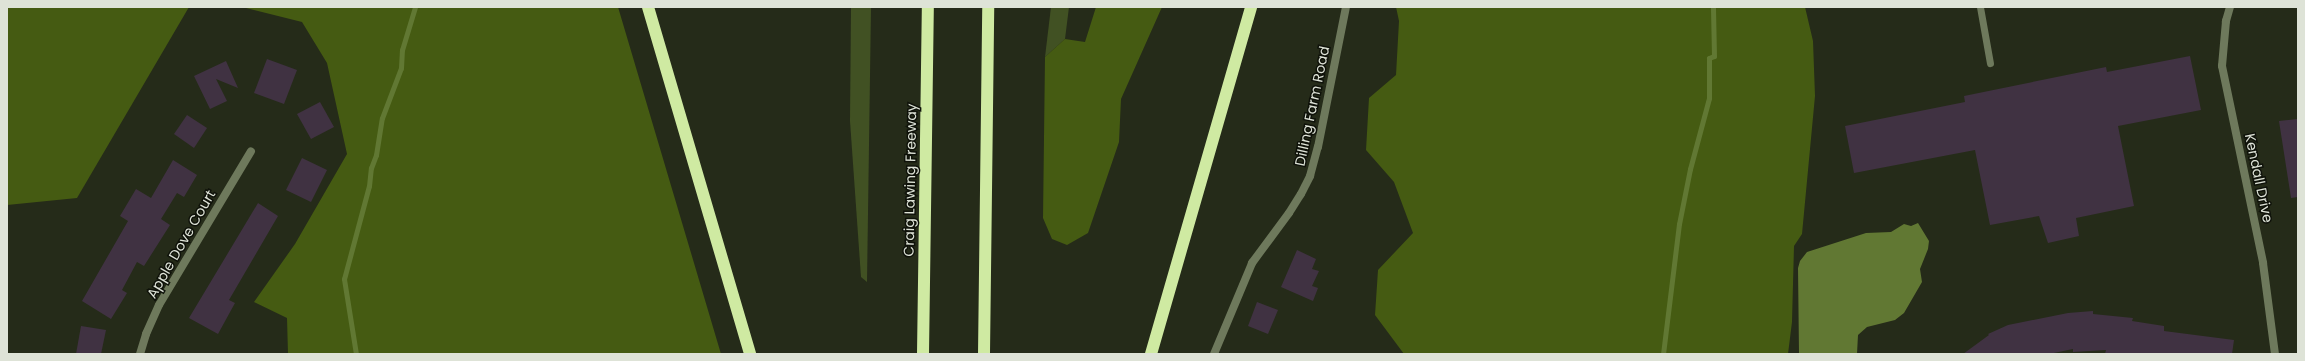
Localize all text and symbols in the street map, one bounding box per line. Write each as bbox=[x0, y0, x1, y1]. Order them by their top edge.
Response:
street label: Dilling Farm Road bbox=[1291, 45, 1333, 167]
street label: Craig Lawing Freeway bbox=[900, 103, 920, 257]
street label: Kendall Drive bbox=[2241, 132, 2277, 224]
street label: Apple Dove Court bbox=[143, 187, 219, 301]

